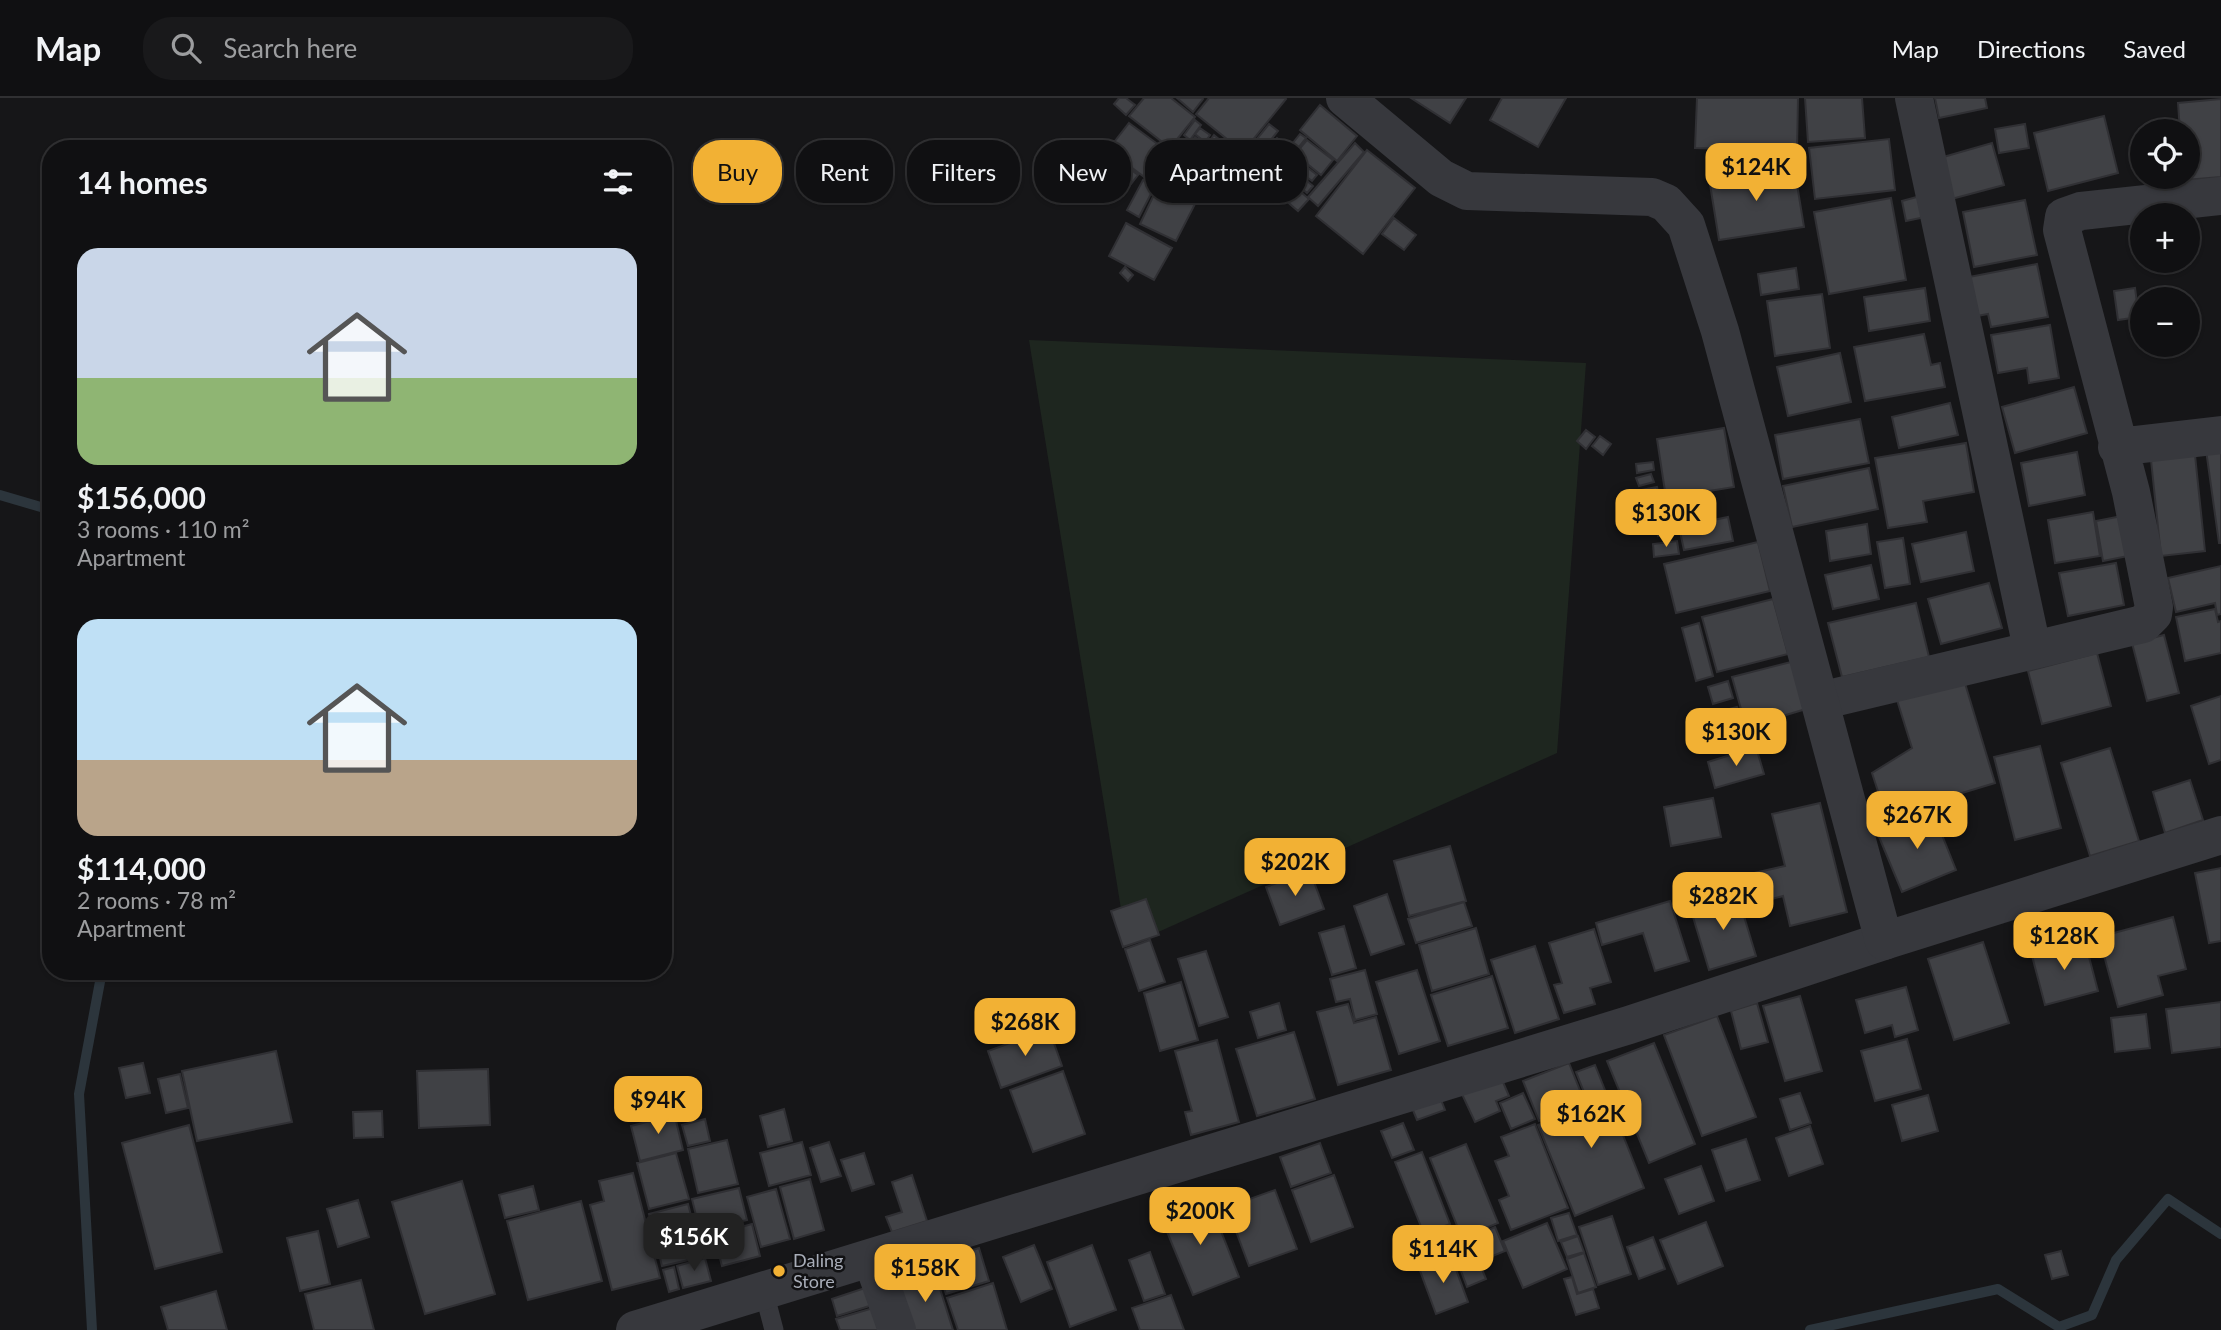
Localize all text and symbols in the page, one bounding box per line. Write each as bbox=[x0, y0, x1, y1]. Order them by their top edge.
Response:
search box bbox=[143, 17, 633, 80]
text: Map bbox=[35, 28, 101, 68]
icon: search bbox=[167, 29, 205, 67]
text: Search here bbox=[223, 32, 357, 64]
text: Map bbox=[1892, 34, 1939, 63]
text: Directions bbox=[1977, 34, 2085, 63]
text: Saved bbox=[2123, 34, 2186, 63]
map controls bbox=[2130, 119, 2200, 357]
button: locate bbox=[2130, 119, 2200, 189]
chip: Buy bbox=[693, 140, 782, 203]
chip: Rent bbox=[796, 140, 893, 203]
chip: Filters bbox=[907, 140, 1020, 203]
chip: New bbox=[1034, 140, 1131, 203]
chip: Apartment bbox=[1145, 140, 1307, 203]
pin: $124K bbox=[1707, 144, 1805, 203]
text: $124K bbox=[1721, 152, 1791, 180]
icon: filters bbox=[599, 163, 637, 201]
text: 14 homes bbox=[77, 164, 208, 200]
button: + bbox=[2130, 203, 2200, 273]
button: − bbox=[2130, 287, 2200, 357]
icon: home bbox=[294, 294, 420, 420]
text: $156,000 bbox=[77, 479, 206, 515]
pin: $130K bbox=[1617, 490, 1715, 549]
text: $130K bbox=[1631, 498, 1701, 526]
text: 3 rooms · 110 m² bbox=[77, 515, 249, 543]
text: Apartment bbox=[77, 543, 185, 571]
icon: home bbox=[294, 665, 420, 791]
pin: $130K bbox=[1687, 708, 1785, 768]
text: $130K bbox=[1701, 717, 1771, 745]
pin: $267K bbox=[1868, 792, 1966, 851]
text: $267K bbox=[1882, 800, 1952, 828]
pin: $202K bbox=[1246, 838, 1344, 898]
text: $202K bbox=[1260, 847, 1330, 875]
text: $114,000 bbox=[77, 850, 206, 886]
pin: $282K bbox=[1674, 872, 1772, 932]
text: $282K bbox=[1688, 881, 1758, 909]
text: 2 rooms · 78 m² bbox=[77, 886, 236, 914]
pin: $128K bbox=[2015, 912, 2113, 972]
text: Apartment bbox=[77, 914, 185, 942]
text: $128K bbox=[2029, 921, 2099, 949]
pin: $268K bbox=[976, 998, 1074, 1058]
text: $268K bbox=[990, 1007, 1060, 1035]
pin: $94K bbox=[617, 1076, 699, 1136]
text: $94K bbox=[630, 1085, 686, 1113]
pin: $162K bbox=[1542, 1090, 1640, 1150]
text: $162K bbox=[1556, 1099, 1626, 1127]
pin: $200K bbox=[1151, 1188, 1249, 1247]
text: $200K bbox=[1165, 1196, 1235, 1224]
pin: $156K bbox=[645, 1214, 743, 1273]
text: $156K bbox=[659, 1222, 729, 1250]
pin: $114K bbox=[1394, 1226, 1492, 1285]
text: $114K bbox=[1408, 1234, 1478, 1262]
pin: $158K bbox=[876, 1244, 974, 1304]
place label: Daling Store bbox=[793, 1249, 843, 1292]
text: $158K bbox=[890, 1253, 960, 1281]
marker: Daling Store bbox=[771, 1263, 787, 1279]

